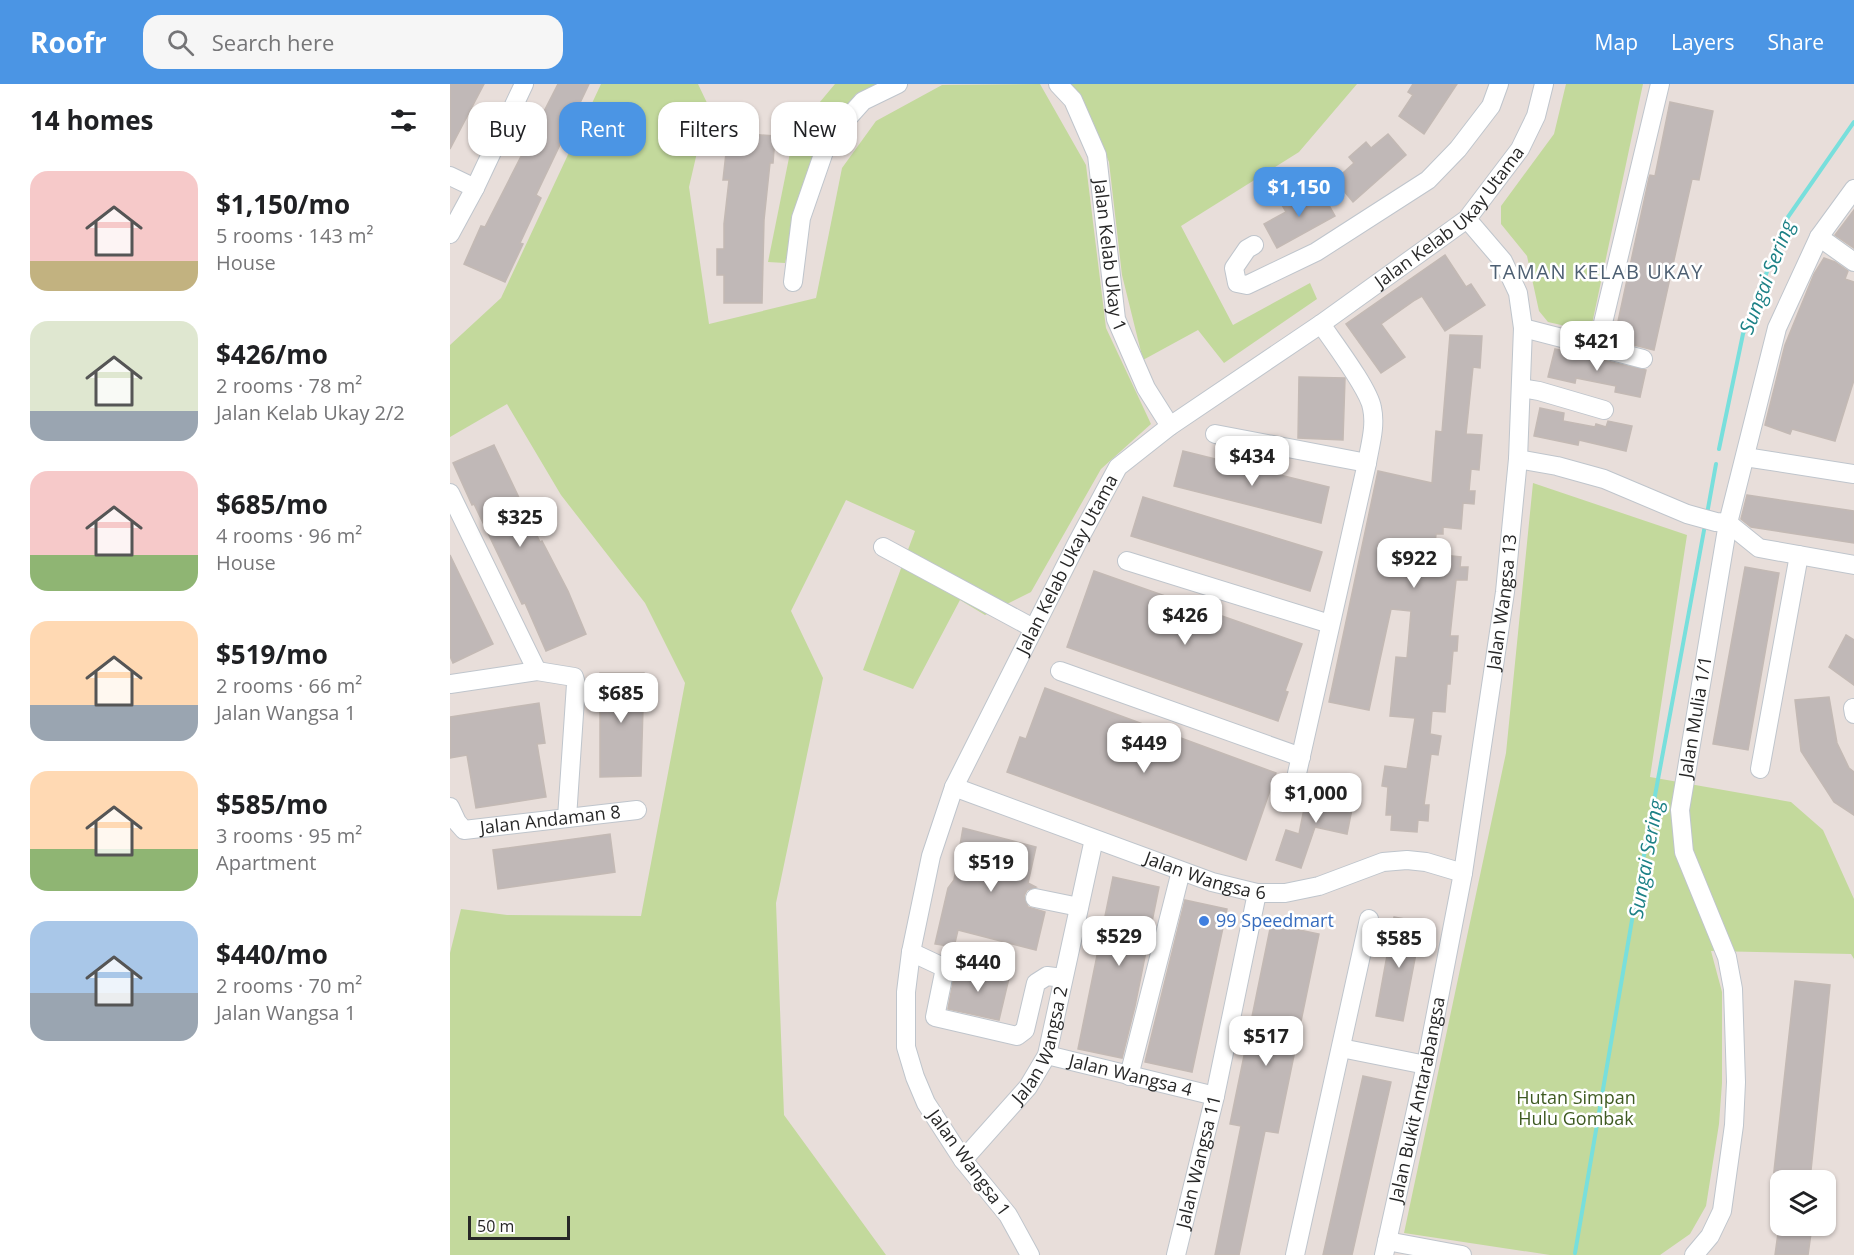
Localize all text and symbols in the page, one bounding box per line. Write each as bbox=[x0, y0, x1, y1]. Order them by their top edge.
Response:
search box bbox=[143, 15, 563, 69]
text: Roofr bbox=[30, 23, 107, 61]
icon: search bbox=[164, 26, 197, 59]
text: Search here bbox=[212, 27, 334, 57]
text: Map bbox=[1595, 28, 1638, 56]
text: Layers bbox=[1671, 28, 1735, 56]
text: Share bbox=[1768, 28, 1824, 56]
text: 14 homes bbox=[30, 102, 154, 138]
chip: Buy bbox=[468, 102, 547, 156]
chip: Rent bbox=[559, 102, 646, 156]
chip: Filters bbox=[658, 102, 759, 156]
chip: New bbox=[771, 102, 857, 156]
icon: filters bbox=[387, 104, 420, 137]
street label: Jalan Kelab Ukay Utama bbox=[1368, 141, 1529, 294]
pin: $1,150 bbox=[1250, 167, 1348, 218]
text: $1,150 bbox=[1268, 173, 1330, 200]
street label: Jalan Kelab Ukay 1 bbox=[1089, 176, 1133, 335]
text: $1,150/mo bbox=[216, 186, 350, 222]
icon: home bbox=[78, 195, 150, 267]
water label: Sungai Sering bbox=[1732, 215, 1801, 338]
text: 5 rooms · 143 m² bbox=[216, 222, 374, 249]
text: House bbox=[216, 249, 276, 276]
district label: TAMAN KELAB UKAY bbox=[1490, 258, 1704, 285]
pin: $421 bbox=[1561, 321, 1633, 372]
text: $421 bbox=[1574, 327, 1620, 354]
text: $426/mo bbox=[216, 336, 328, 372]
icon: home bbox=[78, 345, 150, 417]
text: 2 rooms · 78 m² bbox=[216, 372, 362, 399]
text: Jalan Kelab Ukay 2/2 bbox=[216, 399, 405, 426]
pin: $434 bbox=[1216, 436, 1288, 487]
text: $434 bbox=[1229, 442, 1275, 469]
street label: Jalan Kelab Ukay Utama bbox=[1009, 470, 1123, 660]
text: $685/mo bbox=[216, 486, 328, 522]
icon: home bbox=[78, 495, 150, 567]
pin: $325 bbox=[484, 497, 556, 548]
text: $325 bbox=[497, 503, 543, 530]
text: 4 rooms · 96 m² bbox=[216, 522, 362, 549]
street label: Jalan Wangsa 13 bbox=[1480, 533, 1522, 673]
pin: $922 bbox=[1378, 538, 1450, 589]
text: $922 bbox=[1391, 544, 1437, 571]
text: House bbox=[216, 549, 276, 576]
pin: $426 bbox=[1149, 595, 1221, 646]
text: $426 bbox=[1162, 601, 1208, 628]
text: $519/mo bbox=[216, 636, 328, 672]
icon: home bbox=[78, 645, 150, 717]
street label: Jalan Mulia 1/1 bbox=[1672, 654, 1717, 782]
text: 2 rooms · 66 m² bbox=[216, 672, 362, 699]
pin: $685 bbox=[585, 673, 657, 724]
text: $685 bbox=[598, 679, 644, 706]
text: Jalan Wangsa 1 bbox=[216, 699, 356, 726]
pin: $449 bbox=[1108, 723, 1180, 774]
text: $449 bbox=[1121, 729, 1167, 756]
pin: $1,000 bbox=[1267, 773, 1365, 824]
text: $1,000 bbox=[1285, 779, 1347, 806]
text: $585/mo bbox=[216, 786, 328, 822]
icon: home bbox=[78, 795, 150, 867]
water label: Sungai Sering bbox=[1622, 797, 1669, 920]
street label: Jalan Andaman 8 bbox=[477, 799, 622, 839]
text: 3 rooms · 95 m² bbox=[216, 822, 362, 849]
pin: $519 bbox=[955, 842, 1027, 893]
street label: Jalan Wangsa 6 bbox=[1140, 845, 1266, 904]
text: $519 bbox=[968, 848, 1014, 875]
text: Apartment bbox=[216, 849, 316, 876]
place label: 99 Speedmart bbox=[1216, 908, 1334, 932]
marker: 99 Speedmart bbox=[1197, 914, 1211, 928]
pin: $529 bbox=[1083, 916, 1155, 967]
pin: $585 bbox=[1363, 918, 1435, 969]
text: $529 bbox=[1096, 922, 1142, 949]
text: $585 bbox=[1376, 924, 1422, 951]
text: $440/mo bbox=[216, 936, 328, 972]
pin: $440 bbox=[942, 942, 1014, 993]
icon: home bbox=[78, 945, 150, 1017]
text: $440 bbox=[955, 948, 1001, 975]
text: 2 rooms · 70 m² bbox=[216, 972, 362, 999]
street label: Jalan Wangsa 2 bbox=[1004, 984, 1073, 1110]
street label: Jalan Bukit Antarabangsa bbox=[1383, 995, 1450, 1206]
text: Jalan Wangsa 1 bbox=[216, 999, 356, 1026]
pin: $517 bbox=[1230, 1016, 1302, 1067]
text: $517 bbox=[1243, 1022, 1289, 1049]
street label: Jalan Wangsa 4 bbox=[1065, 1047, 1195, 1101]
park label: Hutan Simpan Hulu Gombak bbox=[1516, 1085, 1636, 1130]
street label: Jalan Wangsa 11 bbox=[1170, 1092, 1226, 1233]
street label: Jalan Wangsa 1 bbox=[922, 1103, 1017, 1220]
map controls bbox=[1770, 1170, 1836, 1236]
button: layers bbox=[1770, 1170, 1836, 1236]
scale bar bbox=[468, 1213, 570, 1240]
text: 50 m bbox=[477, 1215, 514, 1237]

